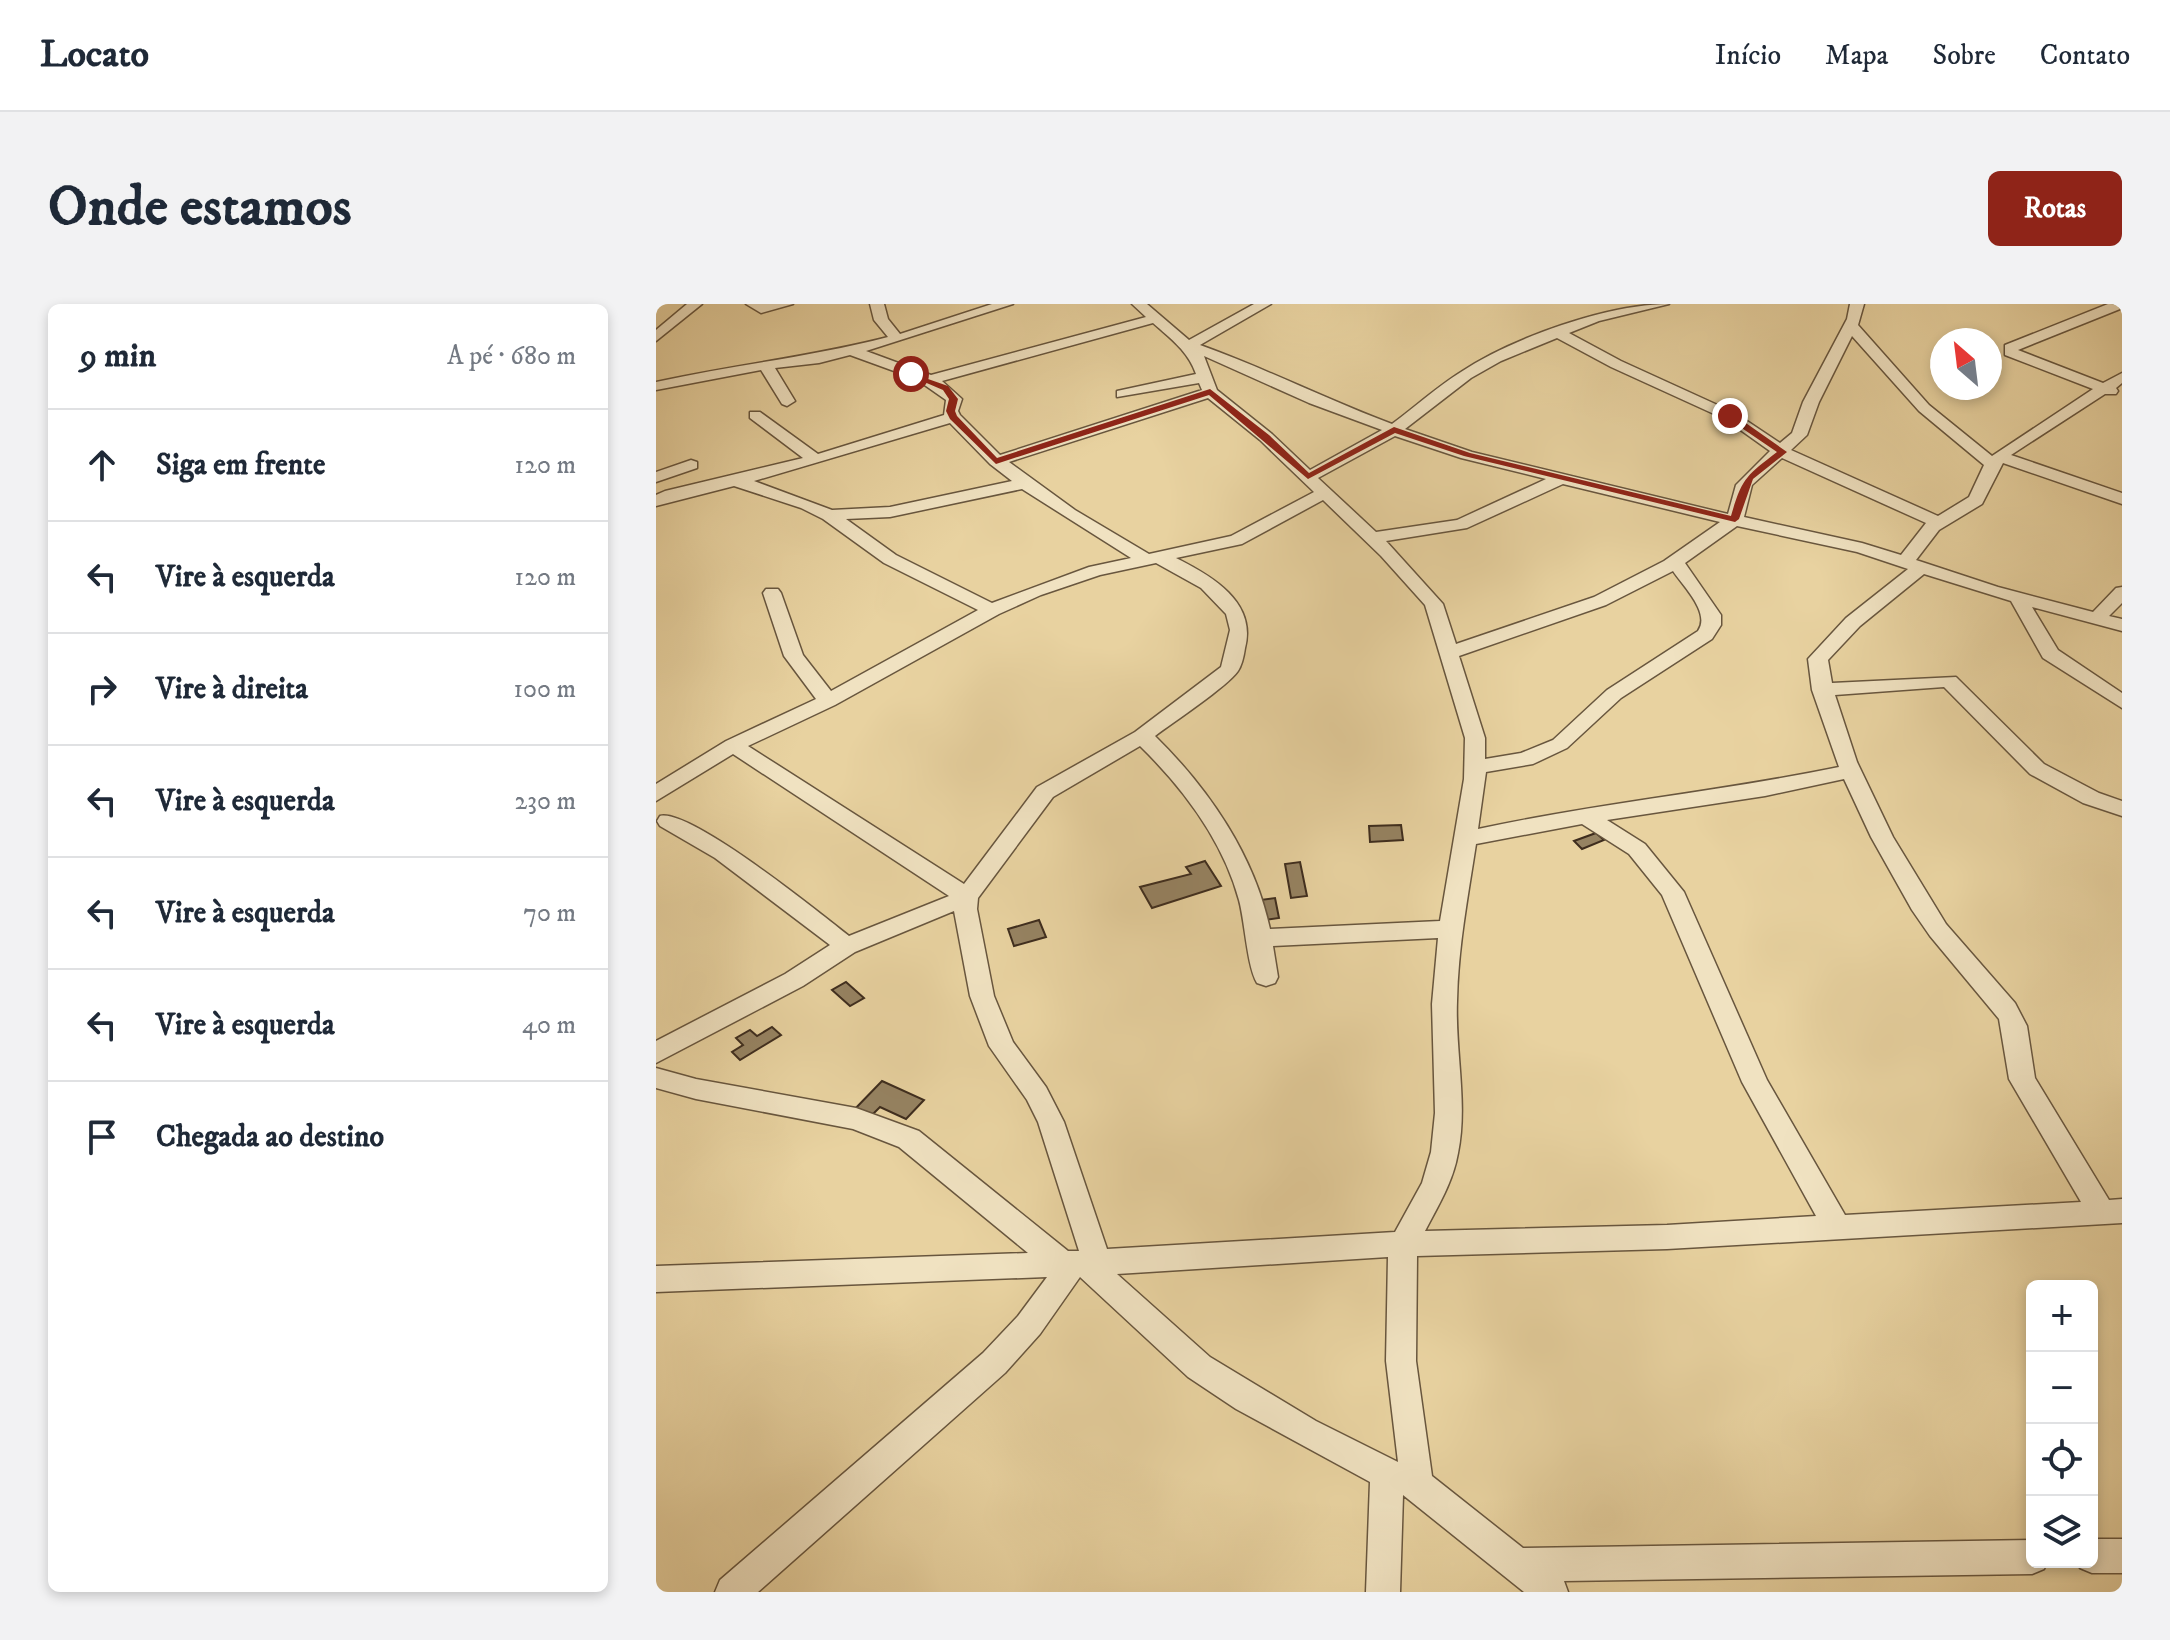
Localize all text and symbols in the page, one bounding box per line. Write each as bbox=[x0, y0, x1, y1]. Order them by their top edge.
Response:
text: Locato bbox=[40, 31, 149, 79]
text: Início bbox=[1715, 38, 1781, 73]
text: Mapa bbox=[1825, 38, 1889, 73]
text: Sobre bbox=[1933, 38, 1996, 73]
text: Contato bbox=[2040, 38, 2130, 73]
button: Rotas bbox=[1988, 171, 2122, 246]
text: Onde estamos bbox=[48, 173, 351, 243]
north arrow bbox=[1930, 328, 2002, 400]
text: 9 min bbox=[80, 335, 156, 377]
text: A pé · 680 m bbox=[447, 340, 576, 373]
route start bbox=[893, 356, 929, 392]
route end bbox=[1712, 398, 1748, 434]
icon: ahead bbox=[80, 443, 124, 487]
text: Siga em frente bbox=[156, 447, 325, 484]
text: 120 m bbox=[515, 449, 576, 482]
icon: left bbox=[80, 555, 124, 599]
text: Vire à esquerda bbox=[156, 559, 335, 596]
text: 120 m bbox=[515, 561, 576, 594]
icon: right bbox=[80, 667, 124, 711]
text: Vire à direita bbox=[156, 671, 308, 708]
text: 100 m bbox=[513, 673, 576, 706]
icon: left bbox=[80, 779, 124, 823]
text: Vire à esquerda bbox=[156, 783, 335, 820]
text: 230 m bbox=[514, 785, 576, 818]
icon: left bbox=[80, 891, 124, 935]
text: Vire à esquerda bbox=[156, 895, 335, 932]
text: 70 m bbox=[523, 897, 576, 930]
icon: left bbox=[80, 1003, 124, 1047]
text: Vire à esquerda bbox=[156, 1007, 335, 1044]
text: 40 m bbox=[522, 1009, 576, 1042]
icon: arrive bbox=[80, 1115, 124, 1159]
text: Chegada ao destino bbox=[156, 1119, 384, 1156]
map controls bbox=[2026, 1280, 2098, 1568]
button: + bbox=[2026, 1280, 2098, 1352]
button: − bbox=[2026, 1352, 2098, 1424]
button: locate bbox=[2026, 1424, 2098, 1496]
button: layers bbox=[2026, 1496, 2098, 1568]

